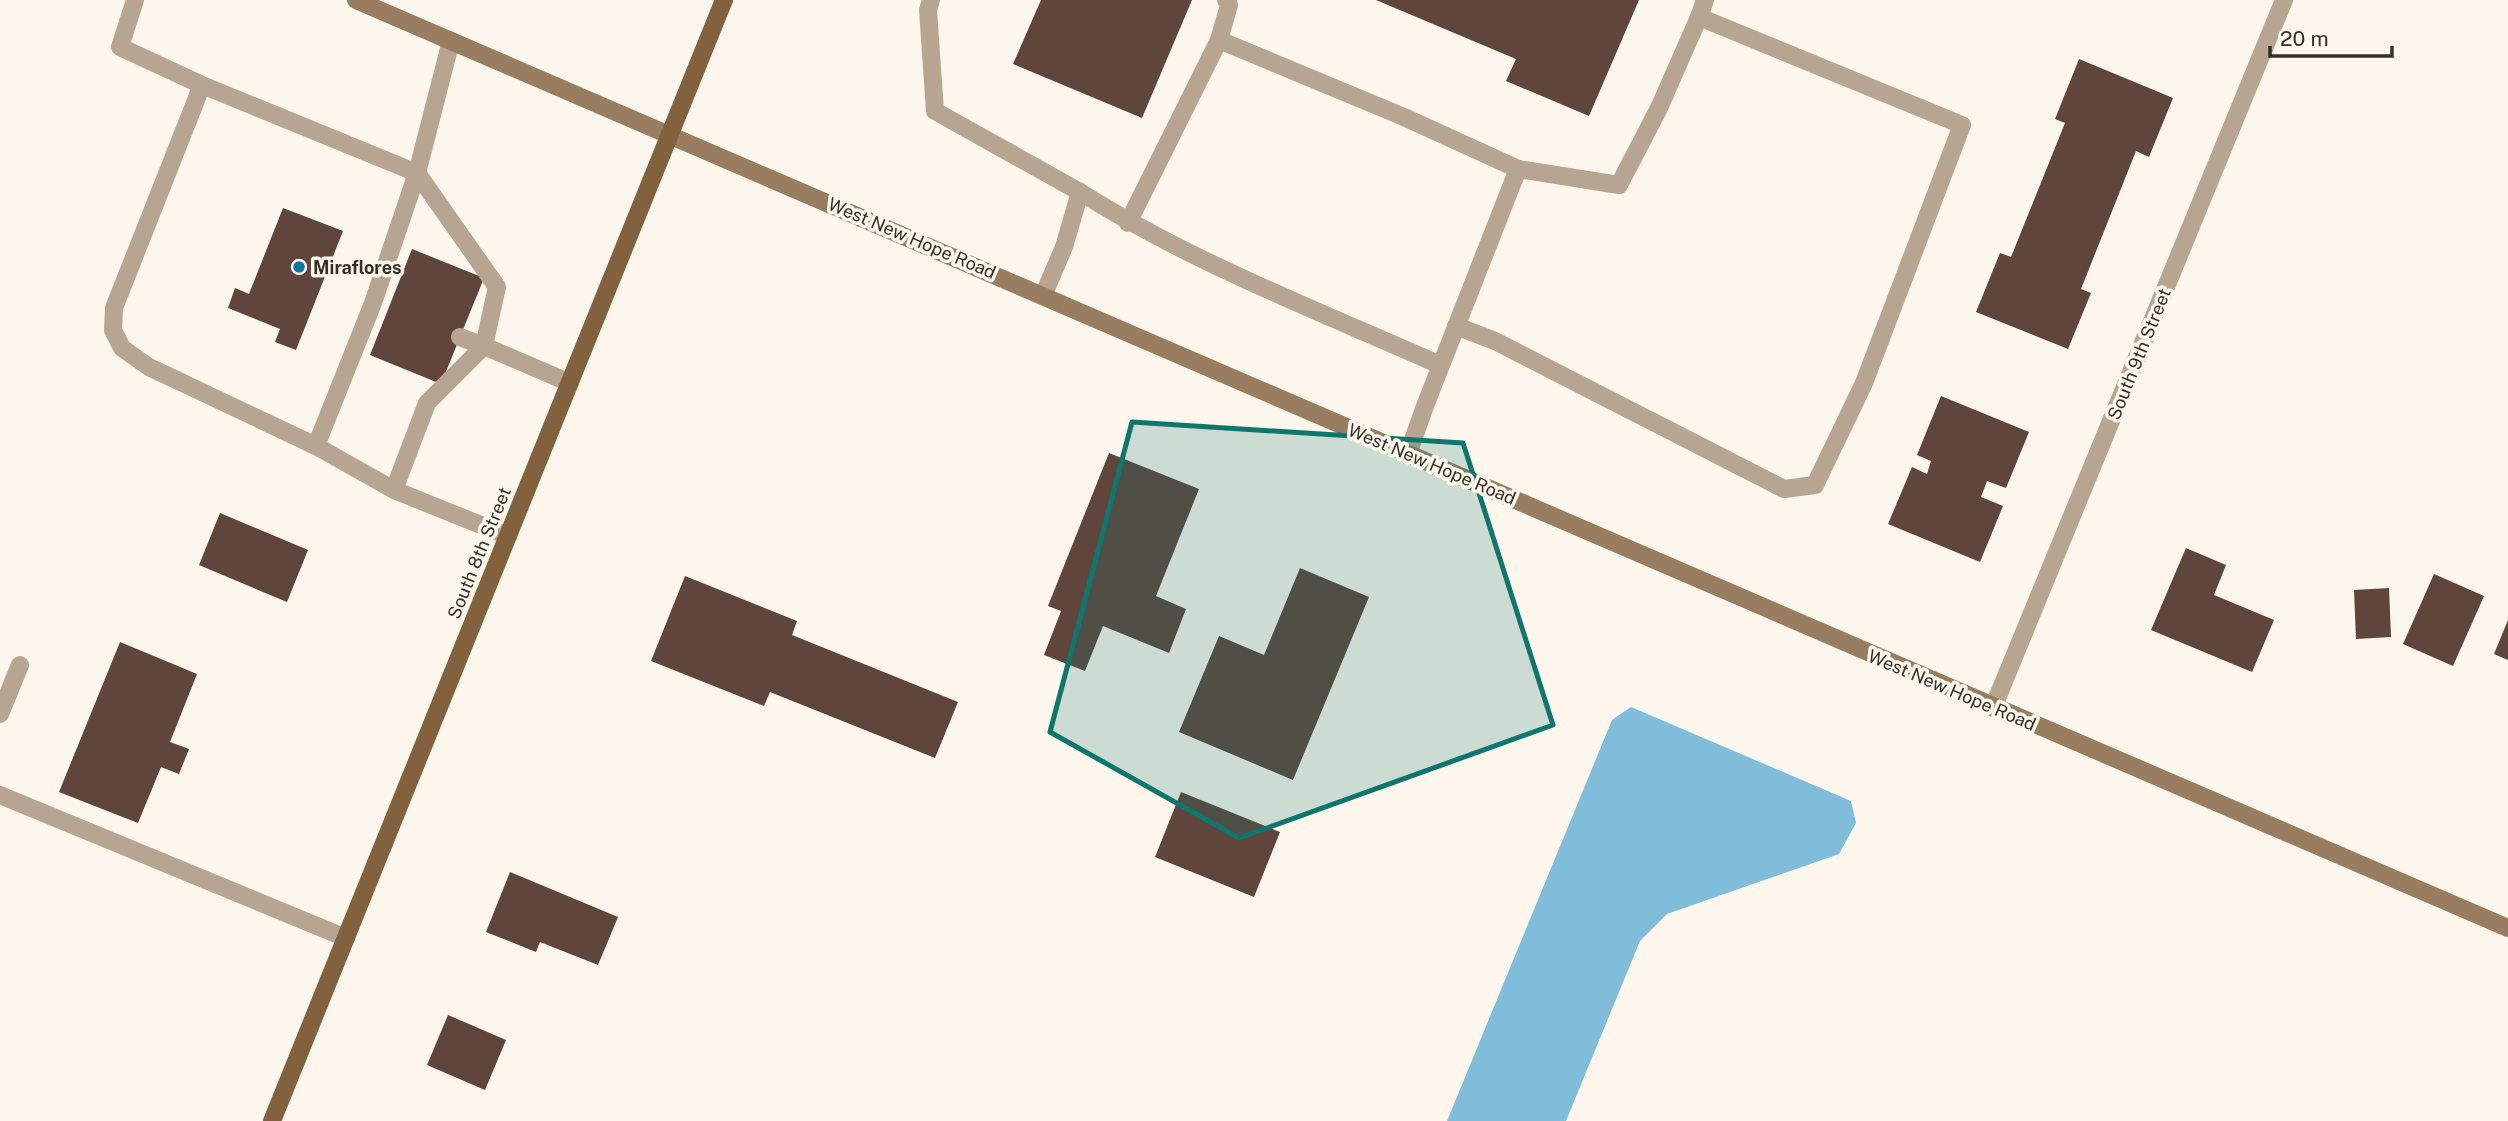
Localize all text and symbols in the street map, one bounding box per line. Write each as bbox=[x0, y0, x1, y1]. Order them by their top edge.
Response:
scale bar bbox=[2270, 14, 2392, 58]
text: 20 m bbox=[2280, 26, 2329, 51]
street label: West New Hope Road bbox=[825, 193, 999, 283]
place label: Miraflores bbox=[313, 257, 402, 278]
marker: Miraflores bbox=[291, 259, 307, 275]
street label: South 9th Street bbox=[2103, 285, 2175, 423]
street label: West New Hope Road bbox=[1345, 419, 1519, 509]
street label: South 8th Street bbox=[443, 484, 515, 622]
street label: West New Hope Road bbox=[1865, 645, 2039, 735]

